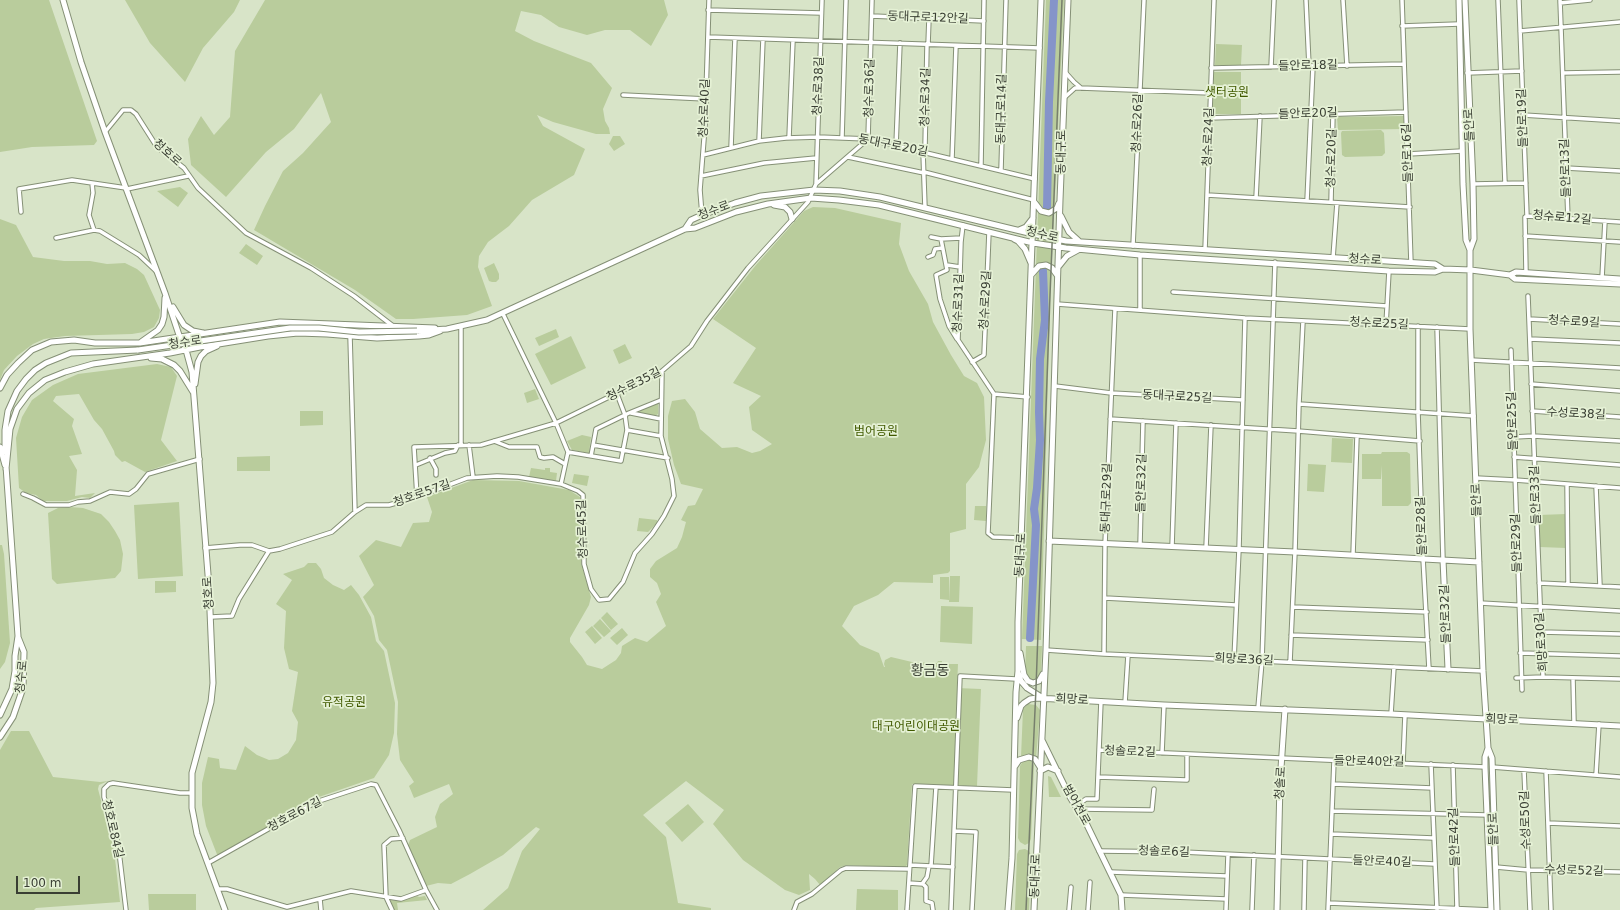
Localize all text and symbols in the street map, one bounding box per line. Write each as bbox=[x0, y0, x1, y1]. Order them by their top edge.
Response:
street label: 동대구로12안길 bbox=[887, 9, 969, 27]
street label: 청수로38길 bbox=[811, 56, 827, 116]
street label: 청수로36길 bbox=[862, 58, 878, 118]
street label: 들안로18길 bbox=[1278, 58, 1338, 74]
street label: 청수로34길 bbox=[918, 67, 934, 127]
street label: 동대구로14길 bbox=[994, 74, 1010, 144]
street label: 청수로40길 bbox=[697, 78, 713, 138]
park label: 샛터공원 bbox=[1205, 86, 1249, 100]
street label: 들안로19길 bbox=[1515, 88, 1531, 148]
street label: 청수로26길 bbox=[1130, 93, 1146, 153]
street label: 들안로20길 bbox=[1278, 106, 1338, 122]
street label: 청수로24길 bbox=[1201, 107, 1217, 167]
street label: 들안로 bbox=[1462, 108, 1478, 142]
street label: 들안로16길 bbox=[1400, 123, 1416, 183]
street label: 청수로20길 bbox=[1324, 128, 1340, 188]
street label: 동대구로 bbox=[1054, 130, 1070, 174]
street label: 동대구로20길 bbox=[857, 132, 929, 160]
street label: 청호로 bbox=[150, 137, 184, 169]
street label: 들안로13길 bbox=[1558, 138, 1574, 198]
street label: 청수로 bbox=[696, 198, 732, 224]
street label: 청수로12길 bbox=[1532, 208, 1592, 228]
street label: 청수로 bbox=[1024, 224, 1060, 246]
street label: 청수로 bbox=[1348, 252, 1382, 268]
street label: 청수로29길 bbox=[977, 270, 995, 330]
street label: 청수로31길 bbox=[951, 273, 967, 333]
street label: 청수로9길 bbox=[1548, 313, 1600, 331]
street label: 청수로25길 bbox=[1349, 315, 1409, 333]
street label: 청수로 bbox=[168, 334, 202, 352]
street label: 청수로35길 bbox=[604, 365, 664, 405]
street label: 동대구로25길 bbox=[1141, 388, 1213, 406]
street label: 들안로25길 bbox=[1505, 391, 1521, 451]
street label: 수성로38길 bbox=[1546, 405, 1606, 423]
park label: 범어공원 bbox=[854, 425, 898, 439]
street label: 들안로32길 bbox=[1134, 453, 1150, 513]
street label: 동대구로29길 bbox=[1099, 463, 1115, 533]
street label: 들안로33길 bbox=[1528, 465, 1544, 525]
street label: 청호로57길 bbox=[392, 478, 452, 510]
street label: 들안로 bbox=[1469, 483, 1485, 517]
street label: 들안로28길 bbox=[1414, 496, 1430, 556]
street label: 청수로45길 bbox=[575, 499, 591, 559]
street label: 들안로29길 bbox=[1509, 513, 1525, 573]
street label: 동대구로 bbox=[1013, 533, 1029, 577]
street label: 청호로 bbox=[201, 576, 217, 610]
street label: 들안로32길 bbox=[1438, 584, 1454, 644]
street label: 희망로30길 bbox=[1533, 612, 1551, 672]
street label: 희망로36길 bbox=[1214, 651, 1274, 669]
street label: 청수로 bbox=[13, 660, 31, 694]
district label: 황금동 bbox=[911, 663, 949, 679]
street label: 희망로 bbox=[1055, 692, 1089, 708]
park label: 유적공원 bbox=[322, 696, 366, 710]
street label: 희망로 bbox=[1485, 712, 1519, 728]
park label: 대구어린이대공원 bbox=[872, 720, 960, 734]
street label: 청솔로2길 bbox=[1104, 744, 1156, 760]
street label: 들안로40안길 bbox=[1334, 754, 1404, 770]
street label: 청솔로 bbox=[1273, 766, 1289, 800]
street label: 범어천로 bbox=[1059, 782, 1093, 828]
street label: 수성로50길 bbox=[1518, 790, 1534, 850]
street label: 청호로67길 bbox=[265, 795, 325, 835]
street label: 청호로84길 bbox=[98, 798, 126, 860]
street label: 들안로42길 bbox=[1447, 807, 1463, 867]
street label: 들안로 bbox=[1486, 812, 1502, 846]
street label: 청솔로6길 bbox=[1138, 844, 1190, 860]
street label: 동대구로 bbox=[1028, 854, 1044, 898]
street label: 들안로40길 bbox=[1352, 854, 1412, 870]
street label: 수성로52길 bbox=[1544, 863, 1604, 879]
scale bar bbox=[18, 868, 82, 894]
text: 100 m bbox=[23, 876, 61, 890]

